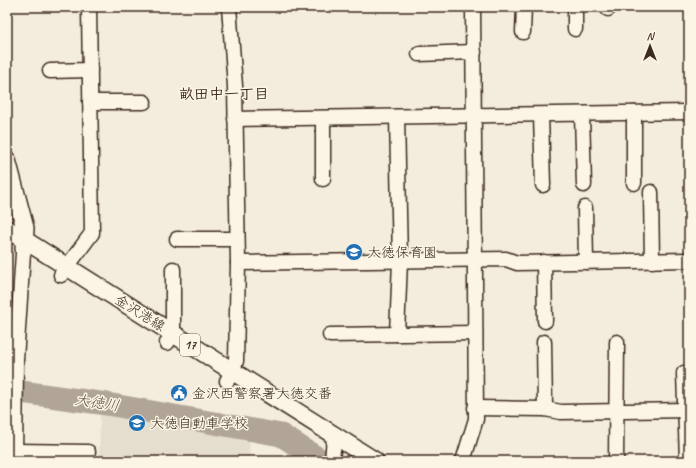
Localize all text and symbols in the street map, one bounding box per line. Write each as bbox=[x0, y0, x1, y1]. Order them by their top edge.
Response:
north arrow bbox=[630, 26, 670, 66]
text: N bbox=[647, 29, 656, 43]
district label: 畝田中一丁目 bbox=[179, 85, 269, 104]
school or university icon: 大徳保育園 bbox=[344, 242, 364, 262]
place label: 大徳保育園 bbox=[367, 244, 437, 261]
street label: 金沢港線 bbox=[112, 291, 168, 335]
road number: 17 bbox=[180, 334, 200, 356]
public building icon: 金沢西警察署大徳交番 bbox=[169, 383, 189, 403]
place label: 金沢西警察署大徳交番 bbox=[192, 385, 332, 402]
water label: 大徳川 bbox=[73, 390, 121, 416]
school or university icon: 大徳自動車学校 bbox=[127, 413, 147, 433]
place label: 大徳自動車学校 bbox=[150, 415, 248, 432]

